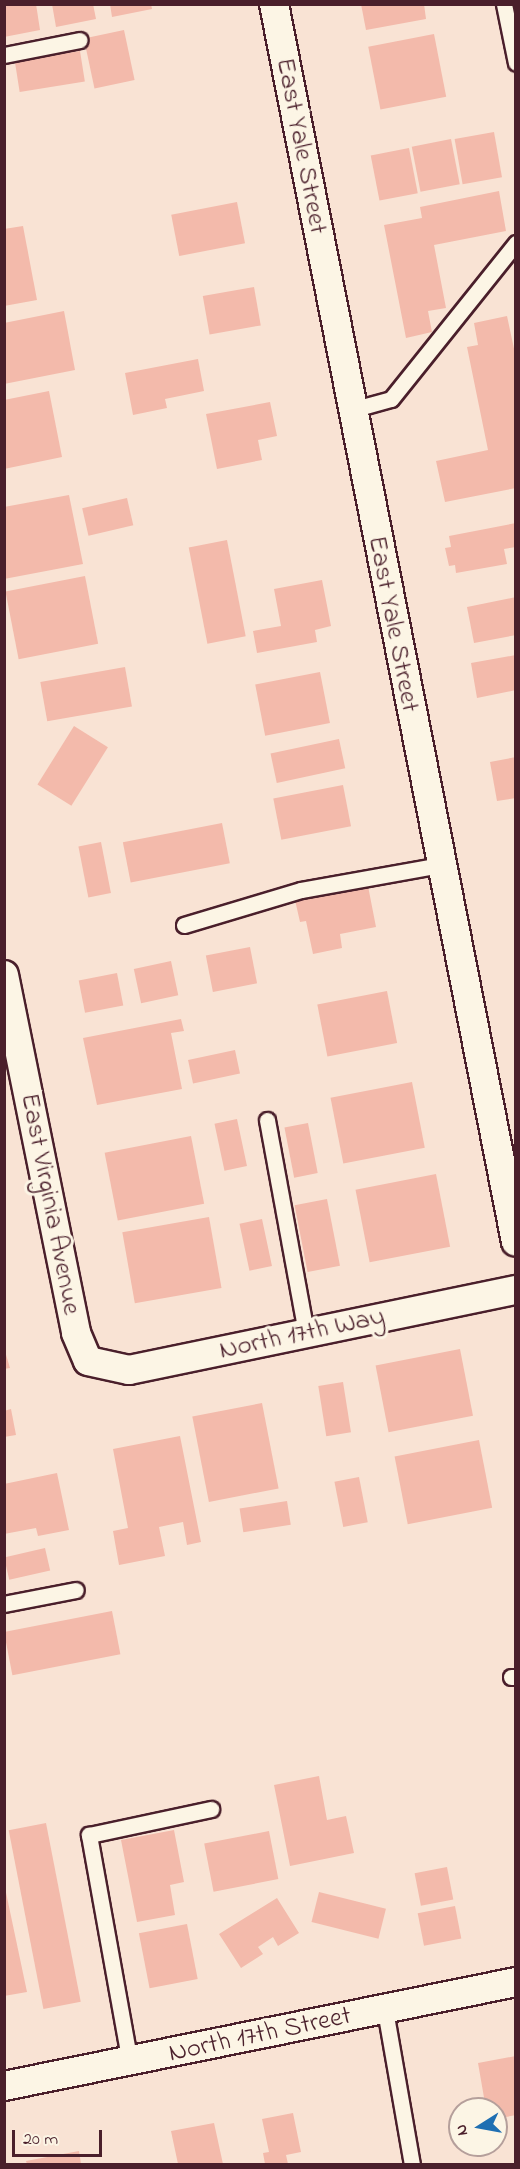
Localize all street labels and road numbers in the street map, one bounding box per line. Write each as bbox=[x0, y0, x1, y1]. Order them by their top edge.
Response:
street label: East Yale Street bbox=[268, 55, 334, 237]
street label: East Yale Street bbox=[360, 533, 426, 715]
street label: East Virginia Avenue bbox=[13, 1090, 87, 1318]
street label: North 17th Way bbox=[216, 1301, 388, 1367]
street label: North 17th Street bbox=[166, 2000, 354, 2070]

